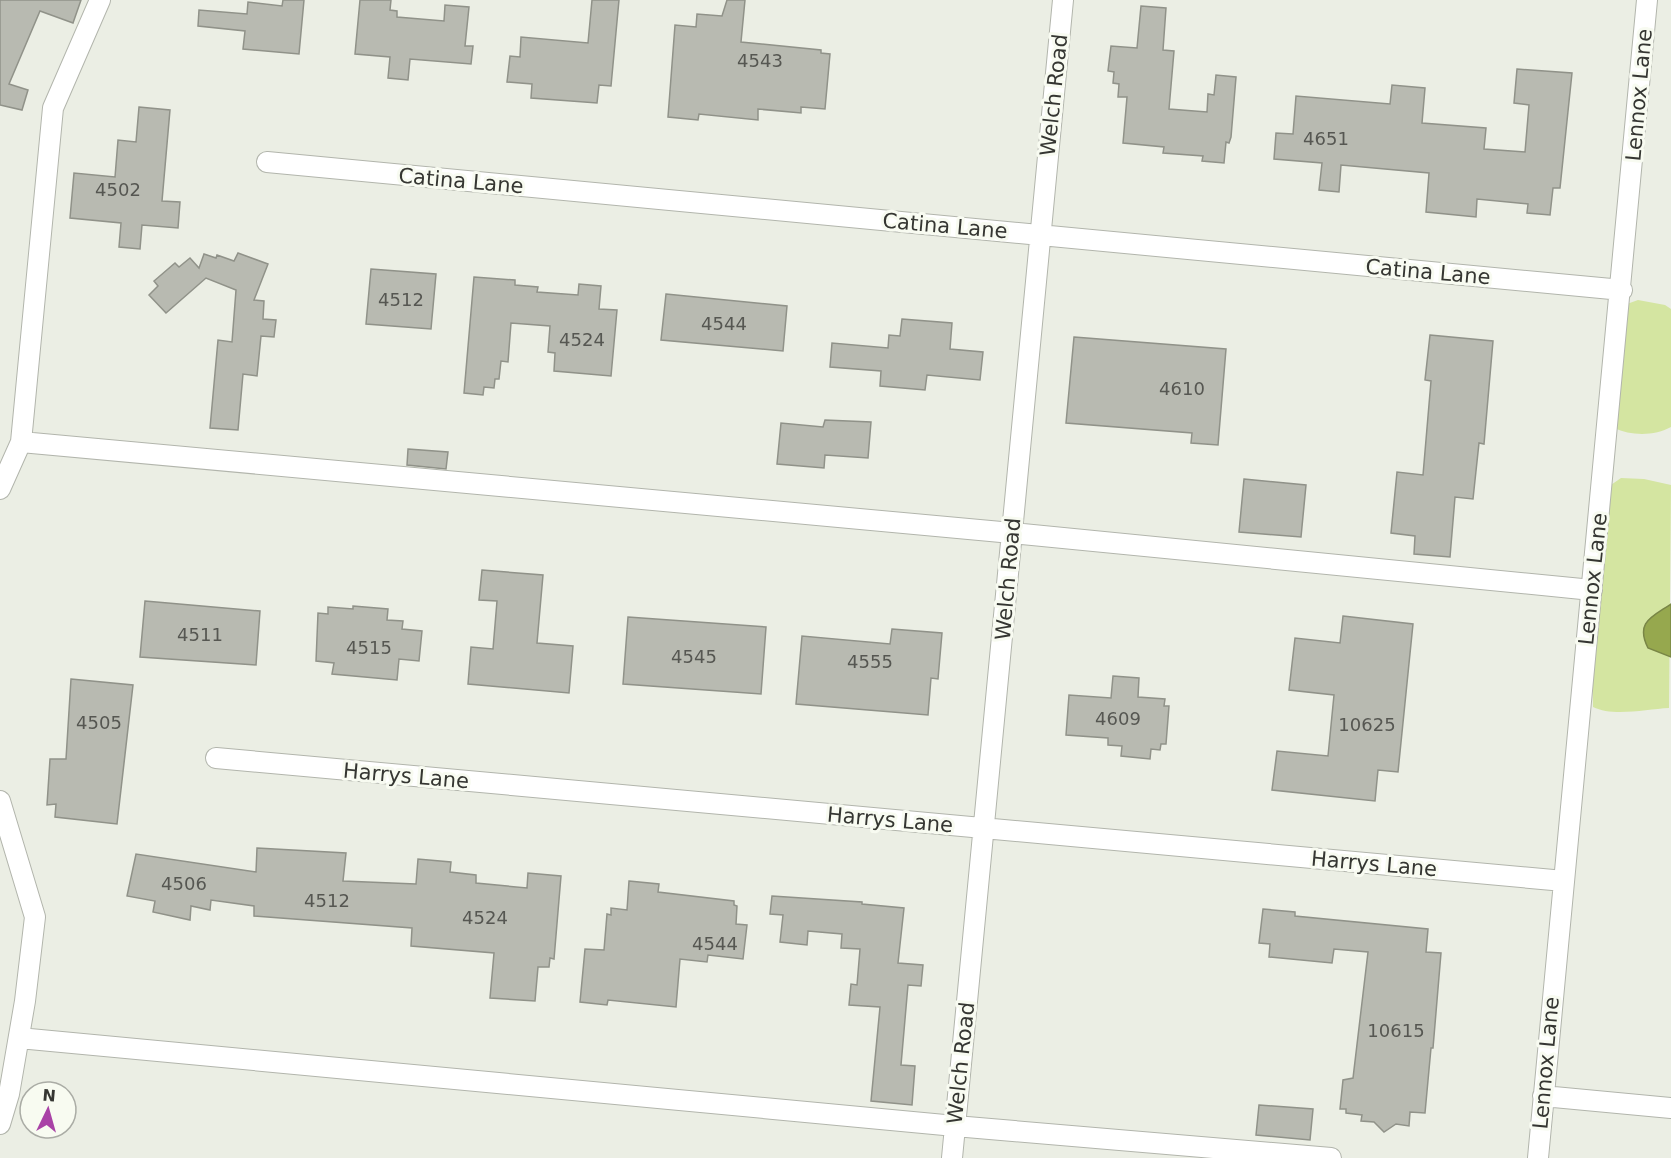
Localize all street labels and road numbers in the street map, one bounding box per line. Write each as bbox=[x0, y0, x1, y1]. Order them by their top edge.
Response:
street label: Lennox Lane bbox=[1621, 28, 1657, 162]
street label: Welch Road bbox=[1036, 33, 1072, 157]
street label: Catina Lane bbox=[398, 164, 524, 198]
street label: Catina Lane bbox=[882, 209, 1008, 243]
street label: Catina Lane bbox=[1365, 255, 1491, 289]
street label: Lennox Lane bbox=[1574, 512, 1612, 646]
street label: Welch Road bbox=[991, 517, 1025, 641]
street label: Harrys Lane bbox=[342, 759, 470, 793]
street label: Harrys Lane bbox=[826, 803, 954, 837]
street label: Harrys Lane bbox=[1310, 847, 1438, 881]
street label: Lennox Lane bbox=[1528, 996, 1564, 1130]
street label: Welch Road bbox=[943, 1001, 979, 1125]

